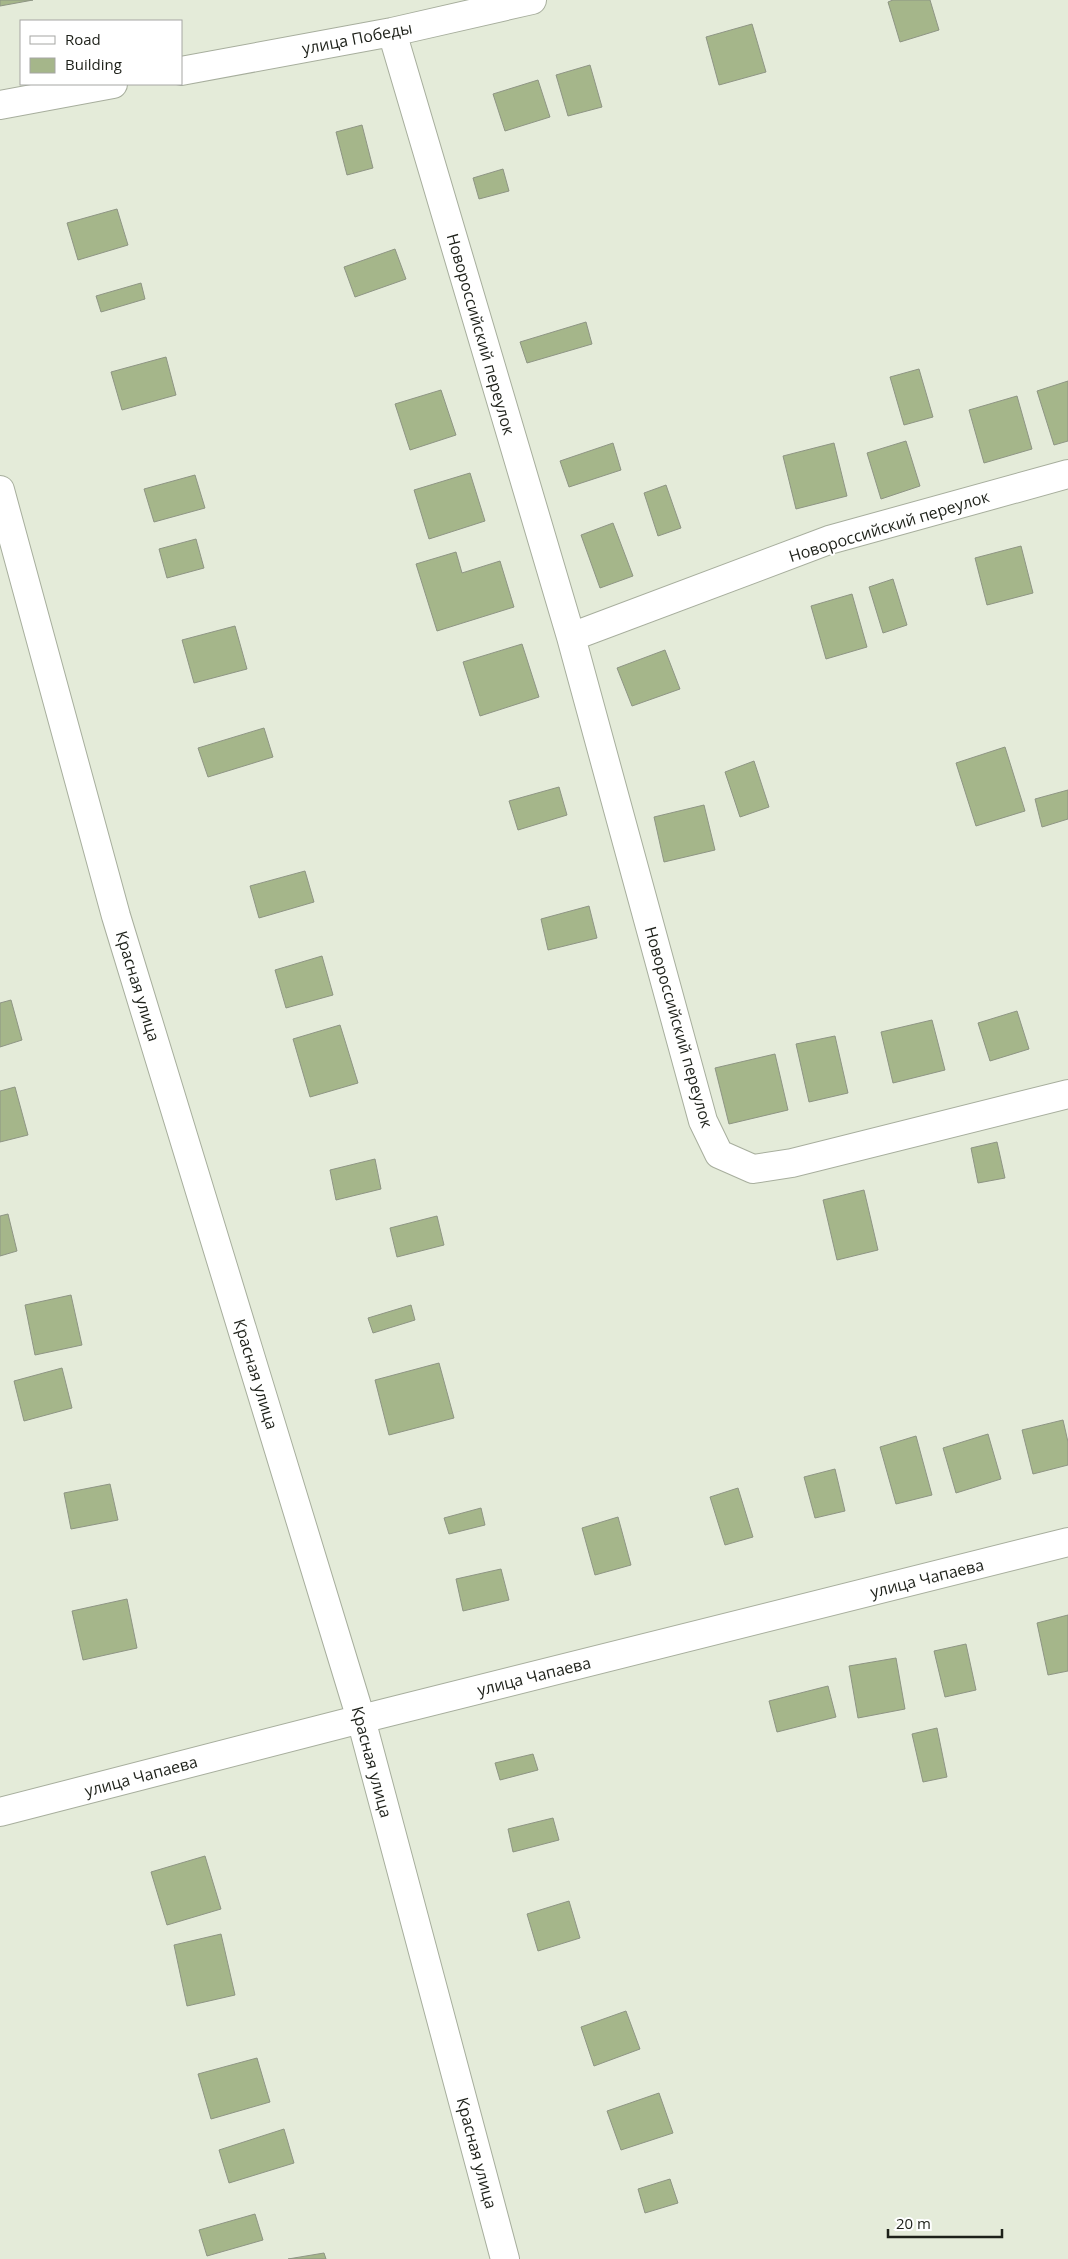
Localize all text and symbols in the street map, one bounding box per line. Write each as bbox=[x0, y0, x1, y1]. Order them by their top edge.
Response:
street label: улица Победы bbox=[300, 17, 414, 59]
legend bbox=[20, 20, 182, 85]
text: Road bbox=[65, 29, 101, 49]
text: Building bbox=[65, 54, 122, 74]
street label: Новороссийский переулок bbox=[442, 231, 521, 438]
street label: Новороссийский переулок bbox=[786, 485, 993, 567]
street label: Новороссийский переулок bbox=[640, 924, 719, 1131]
street label: Красная улица bbox=[111, 928, 165, 1044]
street label: Красная улица bbox=[229, 1316, 283, 1432]
street label: улица Чапаева bbox=[868, 1553, 986, 1603]
street label: улица Чапаева bbox=[475, 1651, 593, 1701]
street label: Красная улица bbox=[347, 1704, 397, 1820]
street label: улица Чапаева bbox=[82, 1750, 200, 1802]
street label: Красная улица bbox=[452, 2095, 502, 2211]
scale bar bbox=[888, 2206, 1002, 2238]
text: 20 m bbox=[896, 2213, 931, 2233]

